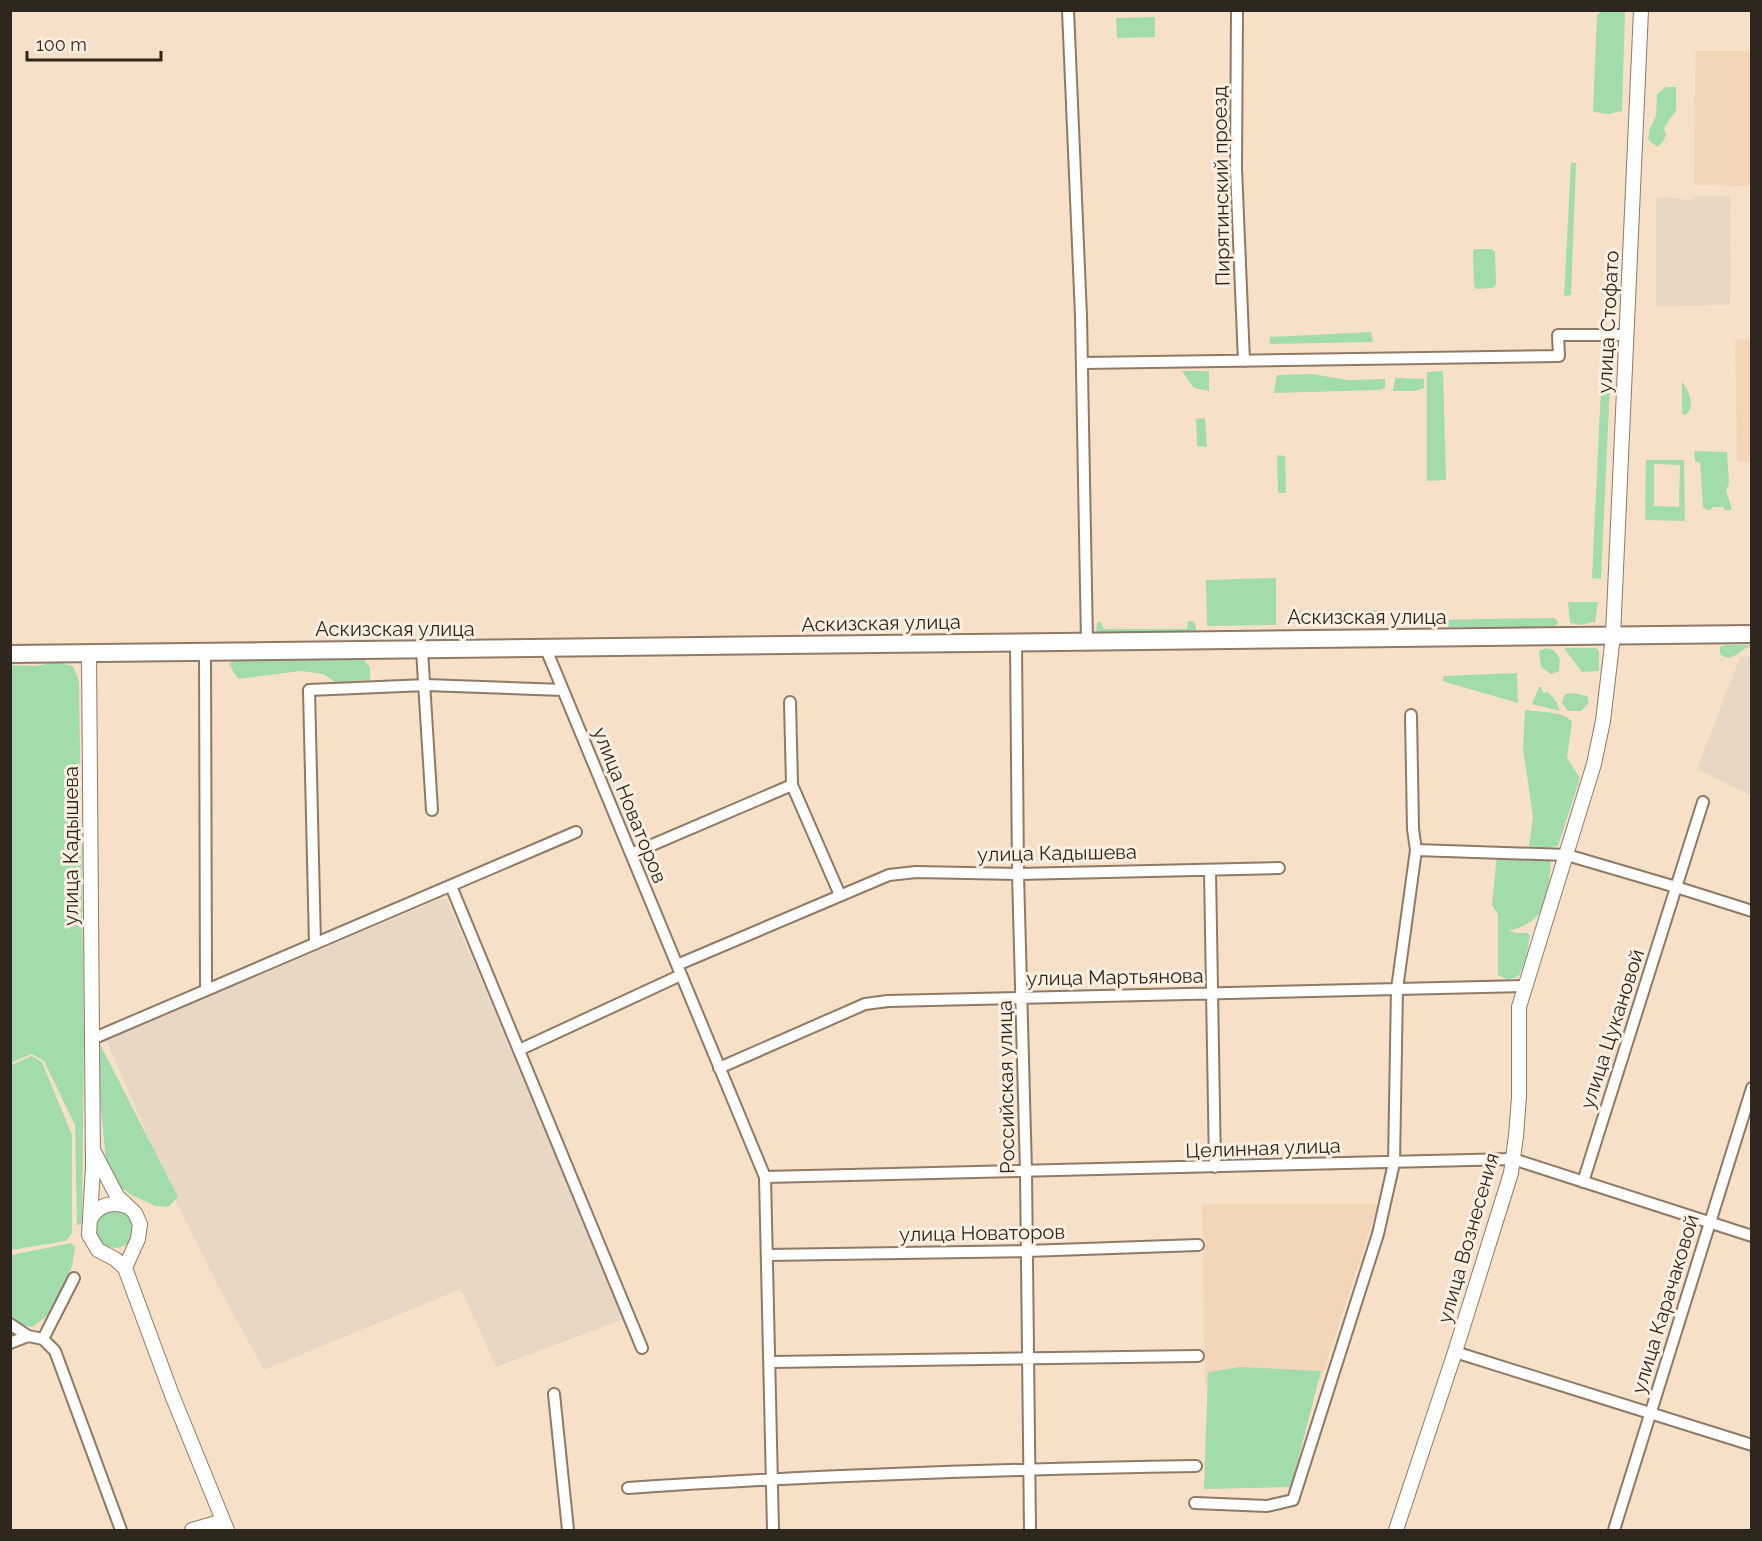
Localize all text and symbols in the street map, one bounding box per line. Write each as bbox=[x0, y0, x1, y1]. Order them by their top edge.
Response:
scale bar bbox=[27, 24, 160, 62]
text: 100 m bbox=[36, 34, 87, 55]
street label: Пирятинский проезд bbox=[1207, 85, 1235, 286]
street label: улица Стофато bbox=[1592, 250, 1624, 394]
street label: Аскизская улица bbox=[1287, 605, 1447, 629]
street label: Аскизская улица bbox=[801, 610, 961, 636]
street label: Аскизская улица bbox=[315, 617, 475, 641]
street label: улица Новаторов bbox=[588, 724, 672, 886]
street label: улица Кадышева bbox=[59, 766, 83, 926]
street label: улица Кадышева bbox=[977, 840, 1137, 866]
street label: улица Цукановой bbox=[1575, 946, 1649, 1112]
street label: улица Мартьянова bbox=[1026, 963, 1204, 991]
street label: Российская улица bbox=[992, 1000, 1020, 1174]
street label: Целинная улица bbox=[1185, 1133, 1341, 1163]
street label: улица Вознесения bbox=[1432, 1150, 1504, 1326]
street label: улица Карачаковой bbox=[1626, 1212, 1704, 1396]
street label: улица Новаторов bbox=[899, 1220, 1065, 1246]

